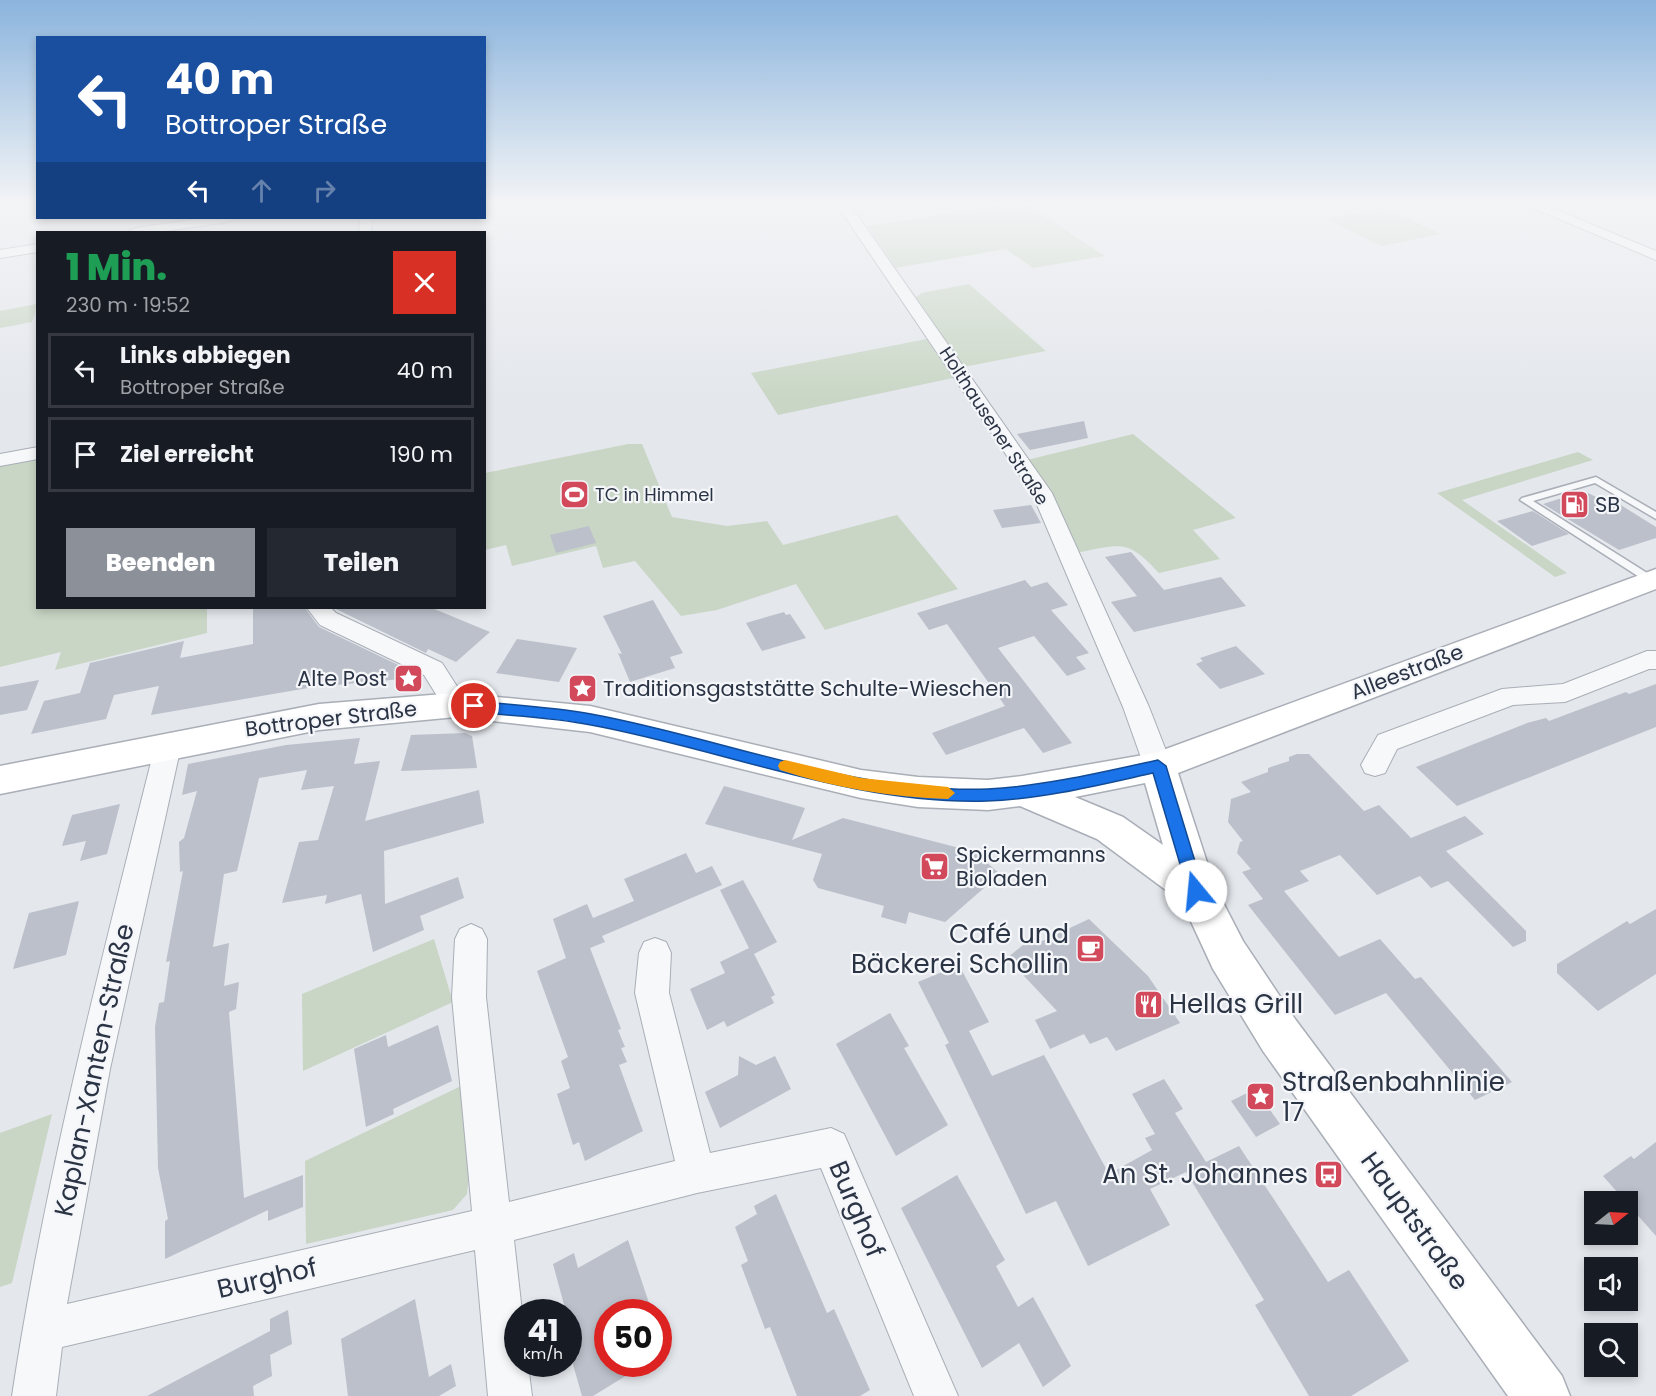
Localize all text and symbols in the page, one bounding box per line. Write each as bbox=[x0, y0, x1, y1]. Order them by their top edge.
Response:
text: 40 m bbox=[165, 50, 274, 109]
icon: left bbox=[66, 60, 144, 138]
text: Bottroper Straße bbox=[165, 106, 387, 143]
icon: left bbox=[182, 174, 215, 207]
icon: ahead bbox=[245, 174, 278, 207]
icon: right bbox=[308, 174, 341, 207]
text: 1 Min. bbox=[66, 242, 167, 293]
button: close bbox=[393, 251, 456, 314]
text: 230 m · 19:52 bbox=[66, 291, 190, 319]
text: Links abbiegen bbox=[120, 340, 291, 371]
street label: Holthausener Straße bbox=[934, 342, 1055, 510]
icon: left bbox=[69, 354, 102, 387]
text: 40 m bbox=[397, 355, 453, 386]
text: Bottroper Straße bbox=[120, 373, 285, 401]
icon: arrive bbox=[69, 438, 102, 471]
text: Ziel erreicht bbox=[120, 439, 254, 470]
text: 190 m bbox=[390, 439, 453, 470]
sports icon: TC in Himmel bbox=[558, 479, 590, 511]
place label: TC in Himmel bbox=[595, 482, 714, 507]
fuel station icon: SB bbox=[1558, 489, 1590, 521]
place label: SB bbox=[1595, 490, 1620, 519]
button: Beenden bbox=[66, 528, 255, 597]
button: Teilen bbox=[267, 528, 456, 597]
street label: Alleestraße bbox=[1346, 637, 1467, 706]
place icon: Alte Post bbox=[392, 663, 424, 695]
place label: Alte Post bbox=[297, 664, 387, 693]
place icon: Traditionsgaststätte Schulte-Wieschen bbox=[566, 673, 598, 705]
place label: Traditionsgaststätte Schulte-Wieschen bbox=[603, 674, 1012, 703]
pin bbox=[448, 680, 499, 731]
icon: arrive bbox=[457, 689, 490, 722]
street label: Bottroper Straße bbox=[243, 694, 418, 743]
place label: Spickermanns Bioladen bbox=[956, 840, 1106, 893]
supermarket icon: Spickermanns Bioladen bbox=[919, 851, 951, 883]
position arrow bbox=[1164, 859, 1228, 923]
place label: Café und Bäckerei Schollin bbox=[851, 916, 1069, 982]
street label: Kaplan-Xanten-Straße bbox=[45, 920, 143, 1220]
cafe icon: Café und Bäckerei Schollin bbox=[1074, 933, 1106, 965]
place label: Hellas Grill bbox=[1169, 986, 1303, 1022]
restaurant icon: Hellas Grill bbox=[1132, 988, 1164, 1020]
place label: Straßenbahnlinie 17 bbox=[1282, 1064, 1505, 1130]
place icon: Straßenbahnlinie 17 bbox=[1245, 1081, 1277, 1113]
street label: Hauptstraße bbox=[1352, 1144, 1478, 1298]
street label: Burghof bbox=[821, 1155, 893, 1263]
place label: An St. Johannes bbox=[1102, 1156, 1308, 1192]
bus stop icon: An St. Johannes bbox=[1313, 1158, 1345, 1190]
north arrow bbox=[1584, 1191, 1638, 1245]
map controls bbox=[1584, 1191, 1638, 1377]
street label: Burghof bbox=[213, 1249, 321, 1307]
button: sound bbox=[1584, 1257, 1638, 1311]
speed limit sign: 50 bbox=[594, 1299, 672, 1377]
text: 41 bbox=[527, 1309, 559, 1352]
button: search bbox=[1584, 1323, 1638, 1377]
text: km/h bbox=[523, 1343, 563, 1364]

